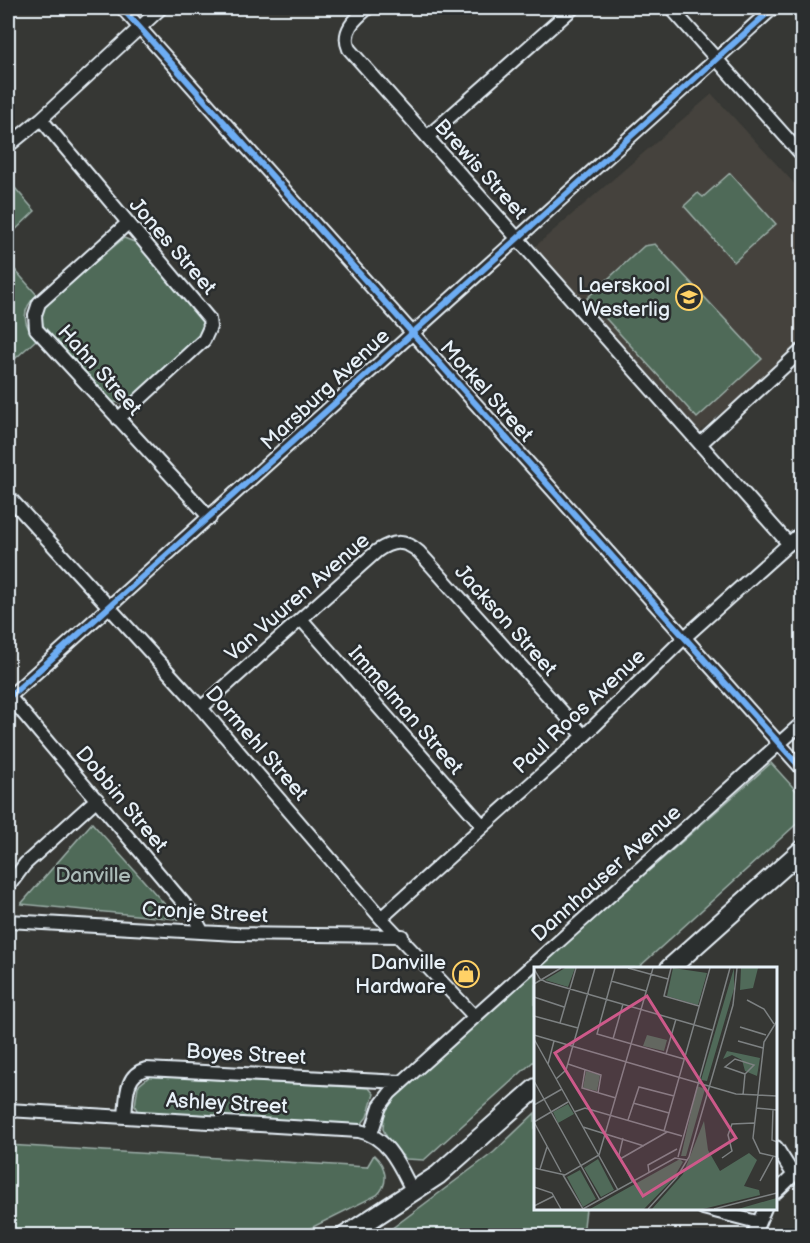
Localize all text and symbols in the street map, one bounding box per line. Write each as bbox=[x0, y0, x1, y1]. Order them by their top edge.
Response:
street label: Brewis Street bbox=[429, 114, 533, 225]
street label: Jones Street bbox=[124, 193, 222, 300]
place label: Laerskool Westerlig bbox=[578, 273, 670, 322]
school or university icon: Laerskool Westerlig bbox=[674, 282, 704, 312]
street label: Hahn Street bbox=[52, 320, 147, 421]
street label: Marsburg Avenue bbox=[256, 323, 395, 455]
street label: Morkel Street bbox=[435, 336, 539, 448]
street label: Van Vuuren Avenue bbox=[220, 528, 375, 667]
street label: Jackson Street bbox=[449, 560, 562, 681]
street label: Immelman Street bbox=[343, 641, 469, 780]
street label: Paul Roos Avenue bbox=[508, 644, 651, 779]
street label: Dormehl Street bbox=[200, 681, 314, 806]
street label: Dobbin Street bbox=[70, 741, 173, 858]
street label: Dannhauser Avenue bbox=[526, 800, 686, 947]
park label: Danville bbox=[55, 863, 131, 888]
street label: Cronje Street bbox=[141, 897, 269, 928]
place label: Danville Hardware bbox=[355, 950, 446, 999]
shop icon: Danville Hardware bbox=[451, 959, 481, 989]
inset map bbox=[534, 967, 777, 1210]
street label: Boyes Street bbox=[185, 1039, 307, 1070]
street label: Ashley Street bbox=[165, 1088, 289, 1119]

